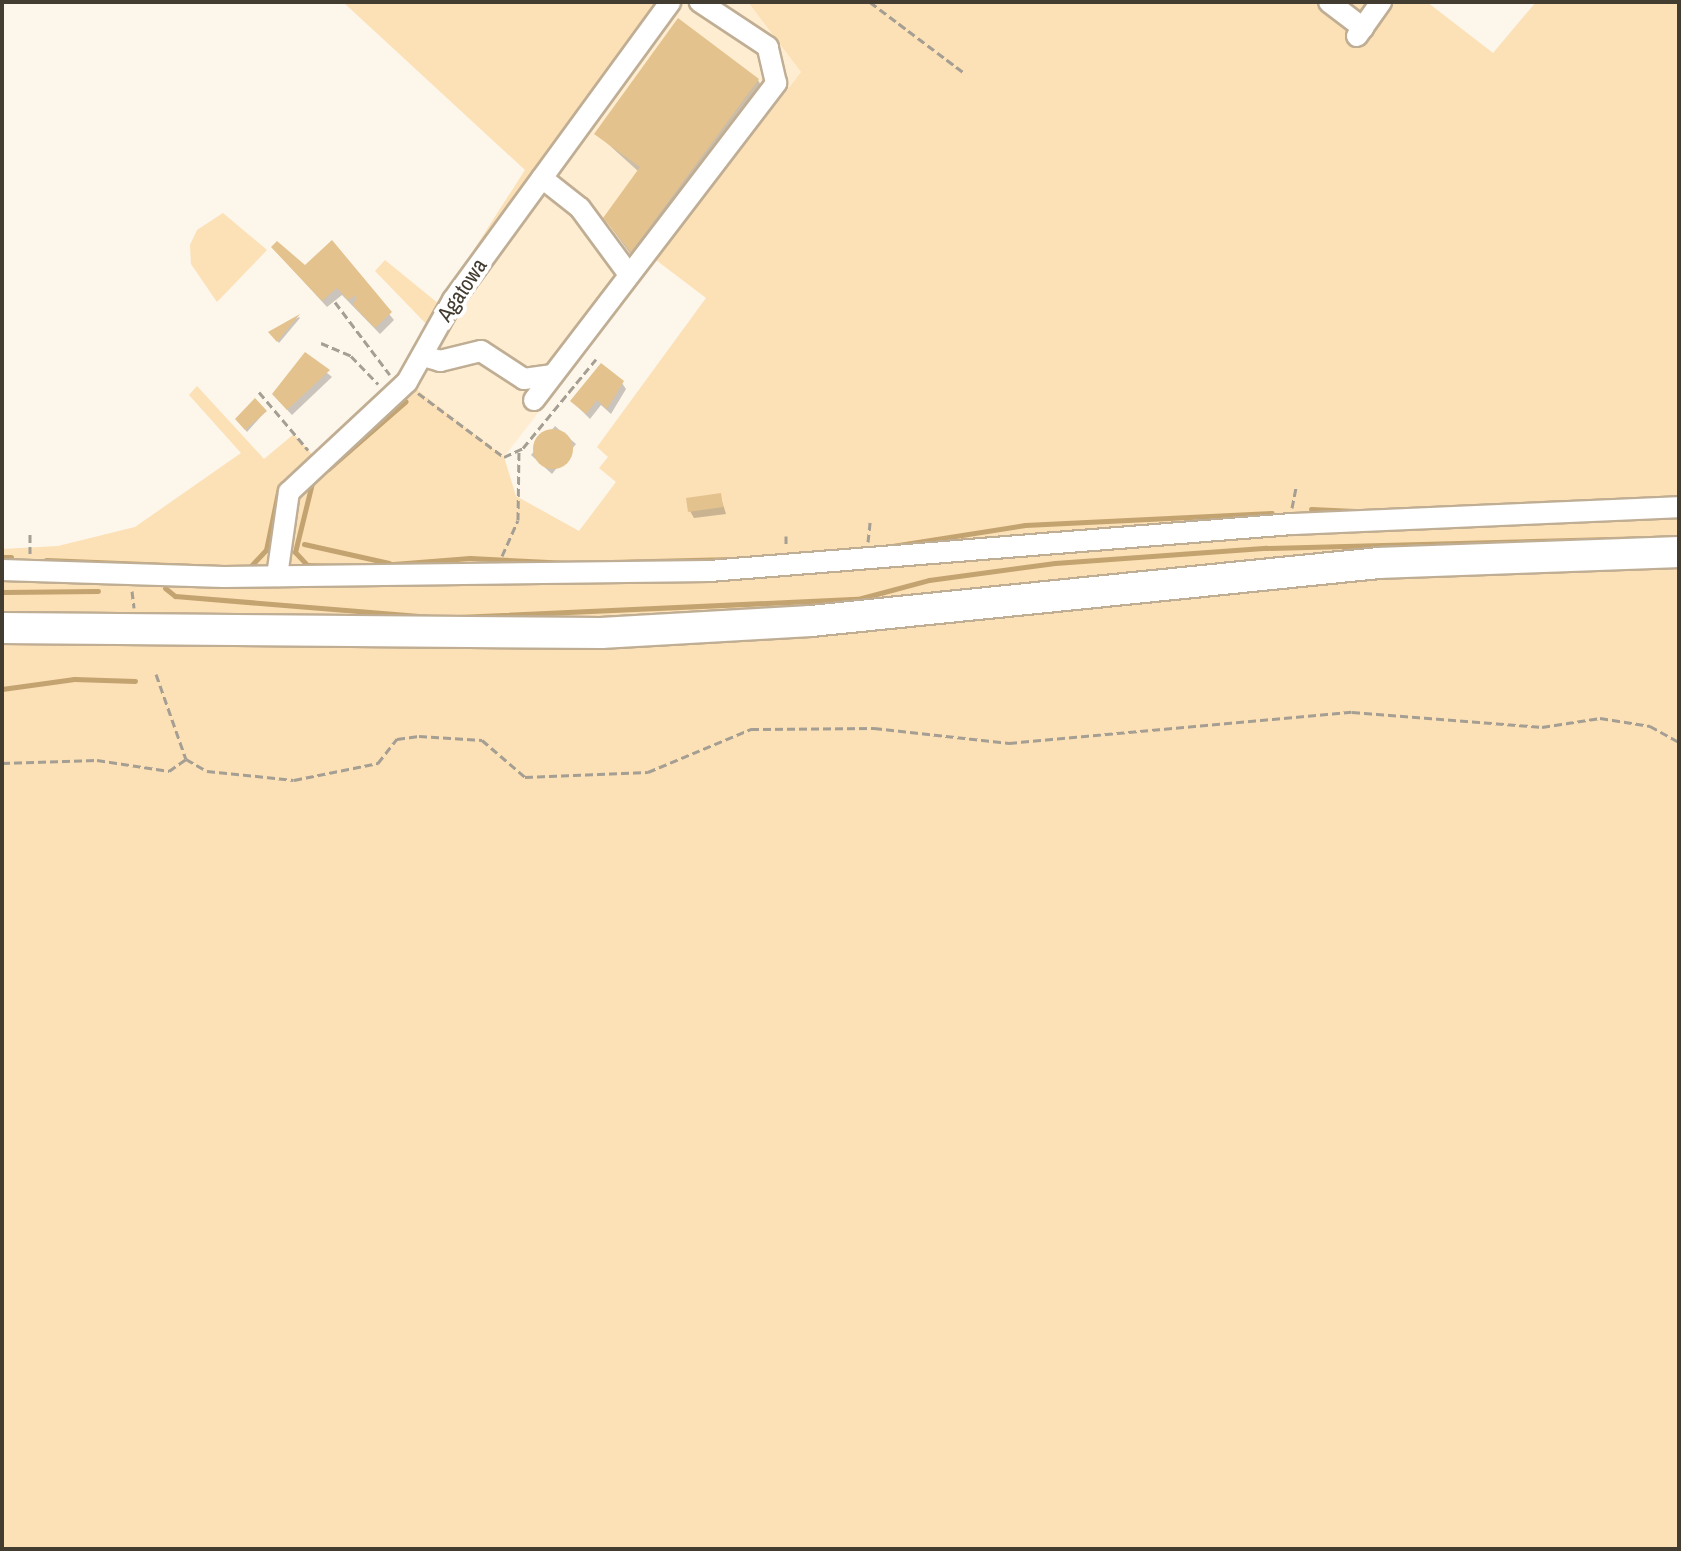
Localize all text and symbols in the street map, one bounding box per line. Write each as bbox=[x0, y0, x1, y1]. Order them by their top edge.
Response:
street label: Agatowa bbox=[431, 254, 493, 326]

